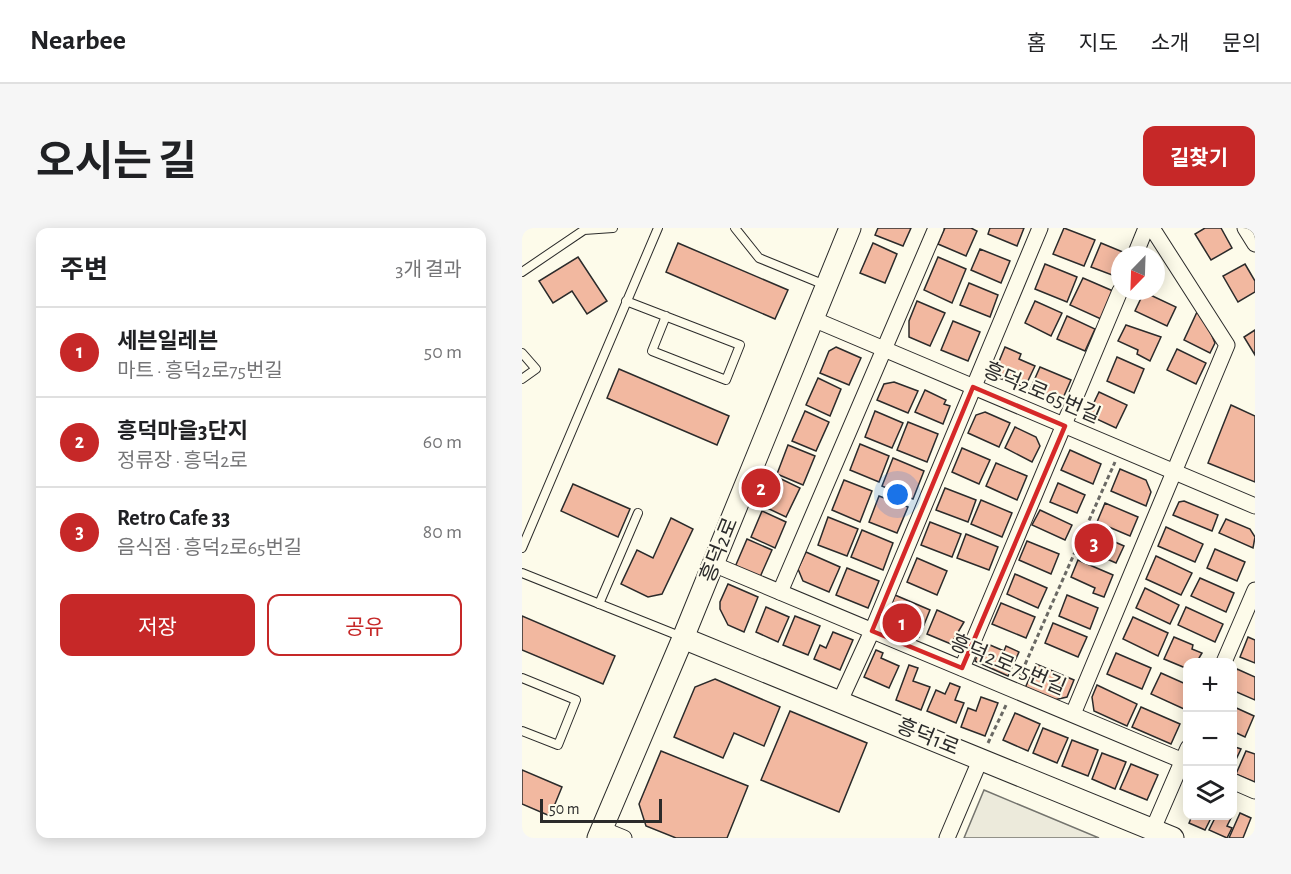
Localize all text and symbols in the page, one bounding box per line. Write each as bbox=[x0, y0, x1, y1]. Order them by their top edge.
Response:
text: Nearbee bbox=[30, 27, 126, 55]
text: 홈 bbox=[1027, 33, 1046, 54]
text: 지도 bbox=[1079, 33, 1118, 54]
text: 소개 bbox=[1151, 33, 1189, 54]
text: 문의 bbox=[1222, 33, 1261, 54]
button: 길찾기 bbox=[1143, 126, 1255, 186]
text: 오시는 길 bbox=[36, 141, 197, 183]
north arrow bbox=[1111, 246, 1165, 300]
text: 주변 bbox=[60, 257, 108, 283]
text: 3개 결과 bbox=[395, 260, 462, 280]
text: 세븐일레븐 bbox=[117, 330, 218, 352]
text: 1 bbox=[76, 342, 83, 362]
text: 50 m bbox=[424, 342, 462, 362]
street label: 흥덕2로65번길 bbox=[980, 358, 1104, 427]
text: 마트 · 흥덕2로75번길 bbox=[117, 361, 283, 381]
text: 흥덕마을3단지 bbox=[117, 420, 248, 442]
text: 2 bbox=[75, 432, 84, 452]
text: 60 m bbox=[423, 432, 462, 452]
text: 정류장 · 흥덕2로 bbox=[117, 451, 248, 471]
pin: 2 bbox=[742, 466, 780, 510]
your location bbox=[883, 480, 912, 509]
text: Retro Cafe 33 bbox=[117, 507, 230, 529]
street label: 흥덕2로 bbox=[696, 514, 741, 585]
pin: 3 bbox=[1074, 520, 1114, 566]
text: 3 bbox=[75, 522, 84, 542]
text: 80 m bbox=[423, 522, 462, 542]
text: 음식점 · 흥덕2로65번길 bbox=[117, 538, 302, 558]
button: 저장 bbox=[60, 594, 255, 656]
button: 공유 bbox=[267, 594, 462, 656]
pin: 1 bbox=[882, 600, 922, 646]
street label: 흥덕2로75번길 bbox=[947, 630, 1069, 699]
map controls bbox=[1183, 658, 1237, 820]
button: + bbox=[1183, 658, 1237, 712]
button: − bbox=[1183, 712, 1237, 766]
street label: 흥덕1로 bbox=[894, 714, 963, 759]
button: layers bbox=[1183, 766, 1237, 820]
scale bar bbox=[540, 796, 662, 824]
text: 50 m bbox=[549, 801, 580, 817]

